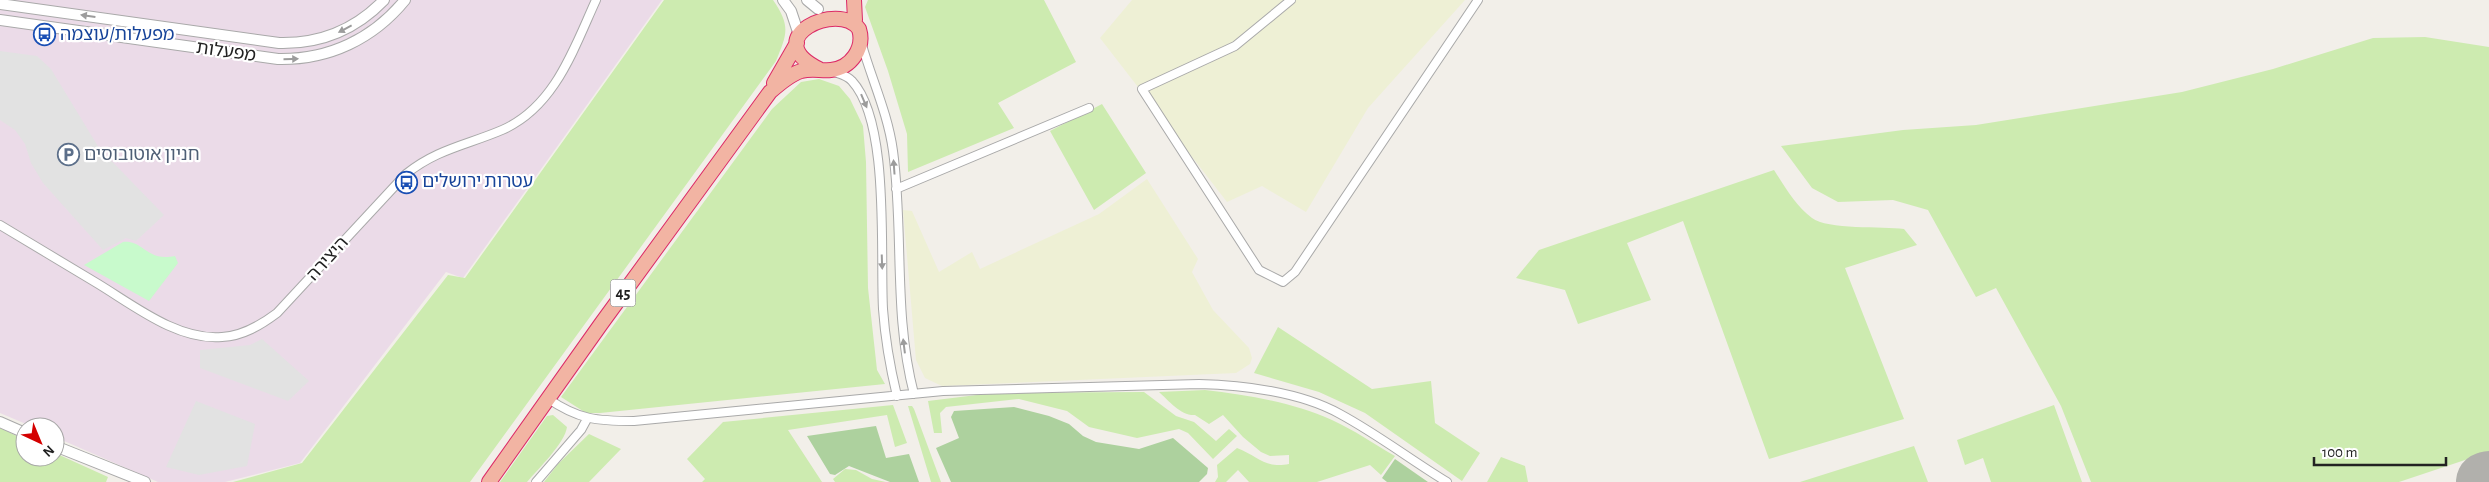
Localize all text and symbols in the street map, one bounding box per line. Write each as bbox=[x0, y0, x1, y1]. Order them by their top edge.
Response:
one-way arrow bbox=[79, 12, 95, 20]
bus stop icon: מפעלות/עוצמה bbox=[32, 23, 56, 47]
place label: מפעלות/עוצמה bbox=[60, 25, 175, 44]
one-way arrow bbox=[338, 25, 353, 33]
street label: מפעלות bbox=[195, 38, 257, 65]
one-way arrow bbox=[283, 55, 299, 63]
one-way arrow bbox=[860, 94, 868, 109]
parking icon: חניון אוטובוסים bbox=[56, 143, 80, 167]
place label: חניון אוטובוסים bbox=[84, 146, 200, 164]
one-way arrow bbox=[890, 158, 898, 174]
bus stop icon: עטרות ירושלים bbox=[394, 170, 418, 194]
place label: עטרות ירושלים bbox=[422, 172, 533, 191]
street label: היצירה bbox=[304, 234, 352, 284]
one-way arrow bbox=[878, 254, 886, 270]
road number: 45 bbox=[610, 280, 636, 306]
one-way arrow bbox=[900, 338, 908, 354]
north arrow bbox=[15, 417, 65, 467]
scale bar bbox=[2314, 434, 2446, 466]
text: N bbox=[40, 442, 57, 459]
text: 100 m bbox=[2322, 445, 2357, 460]

